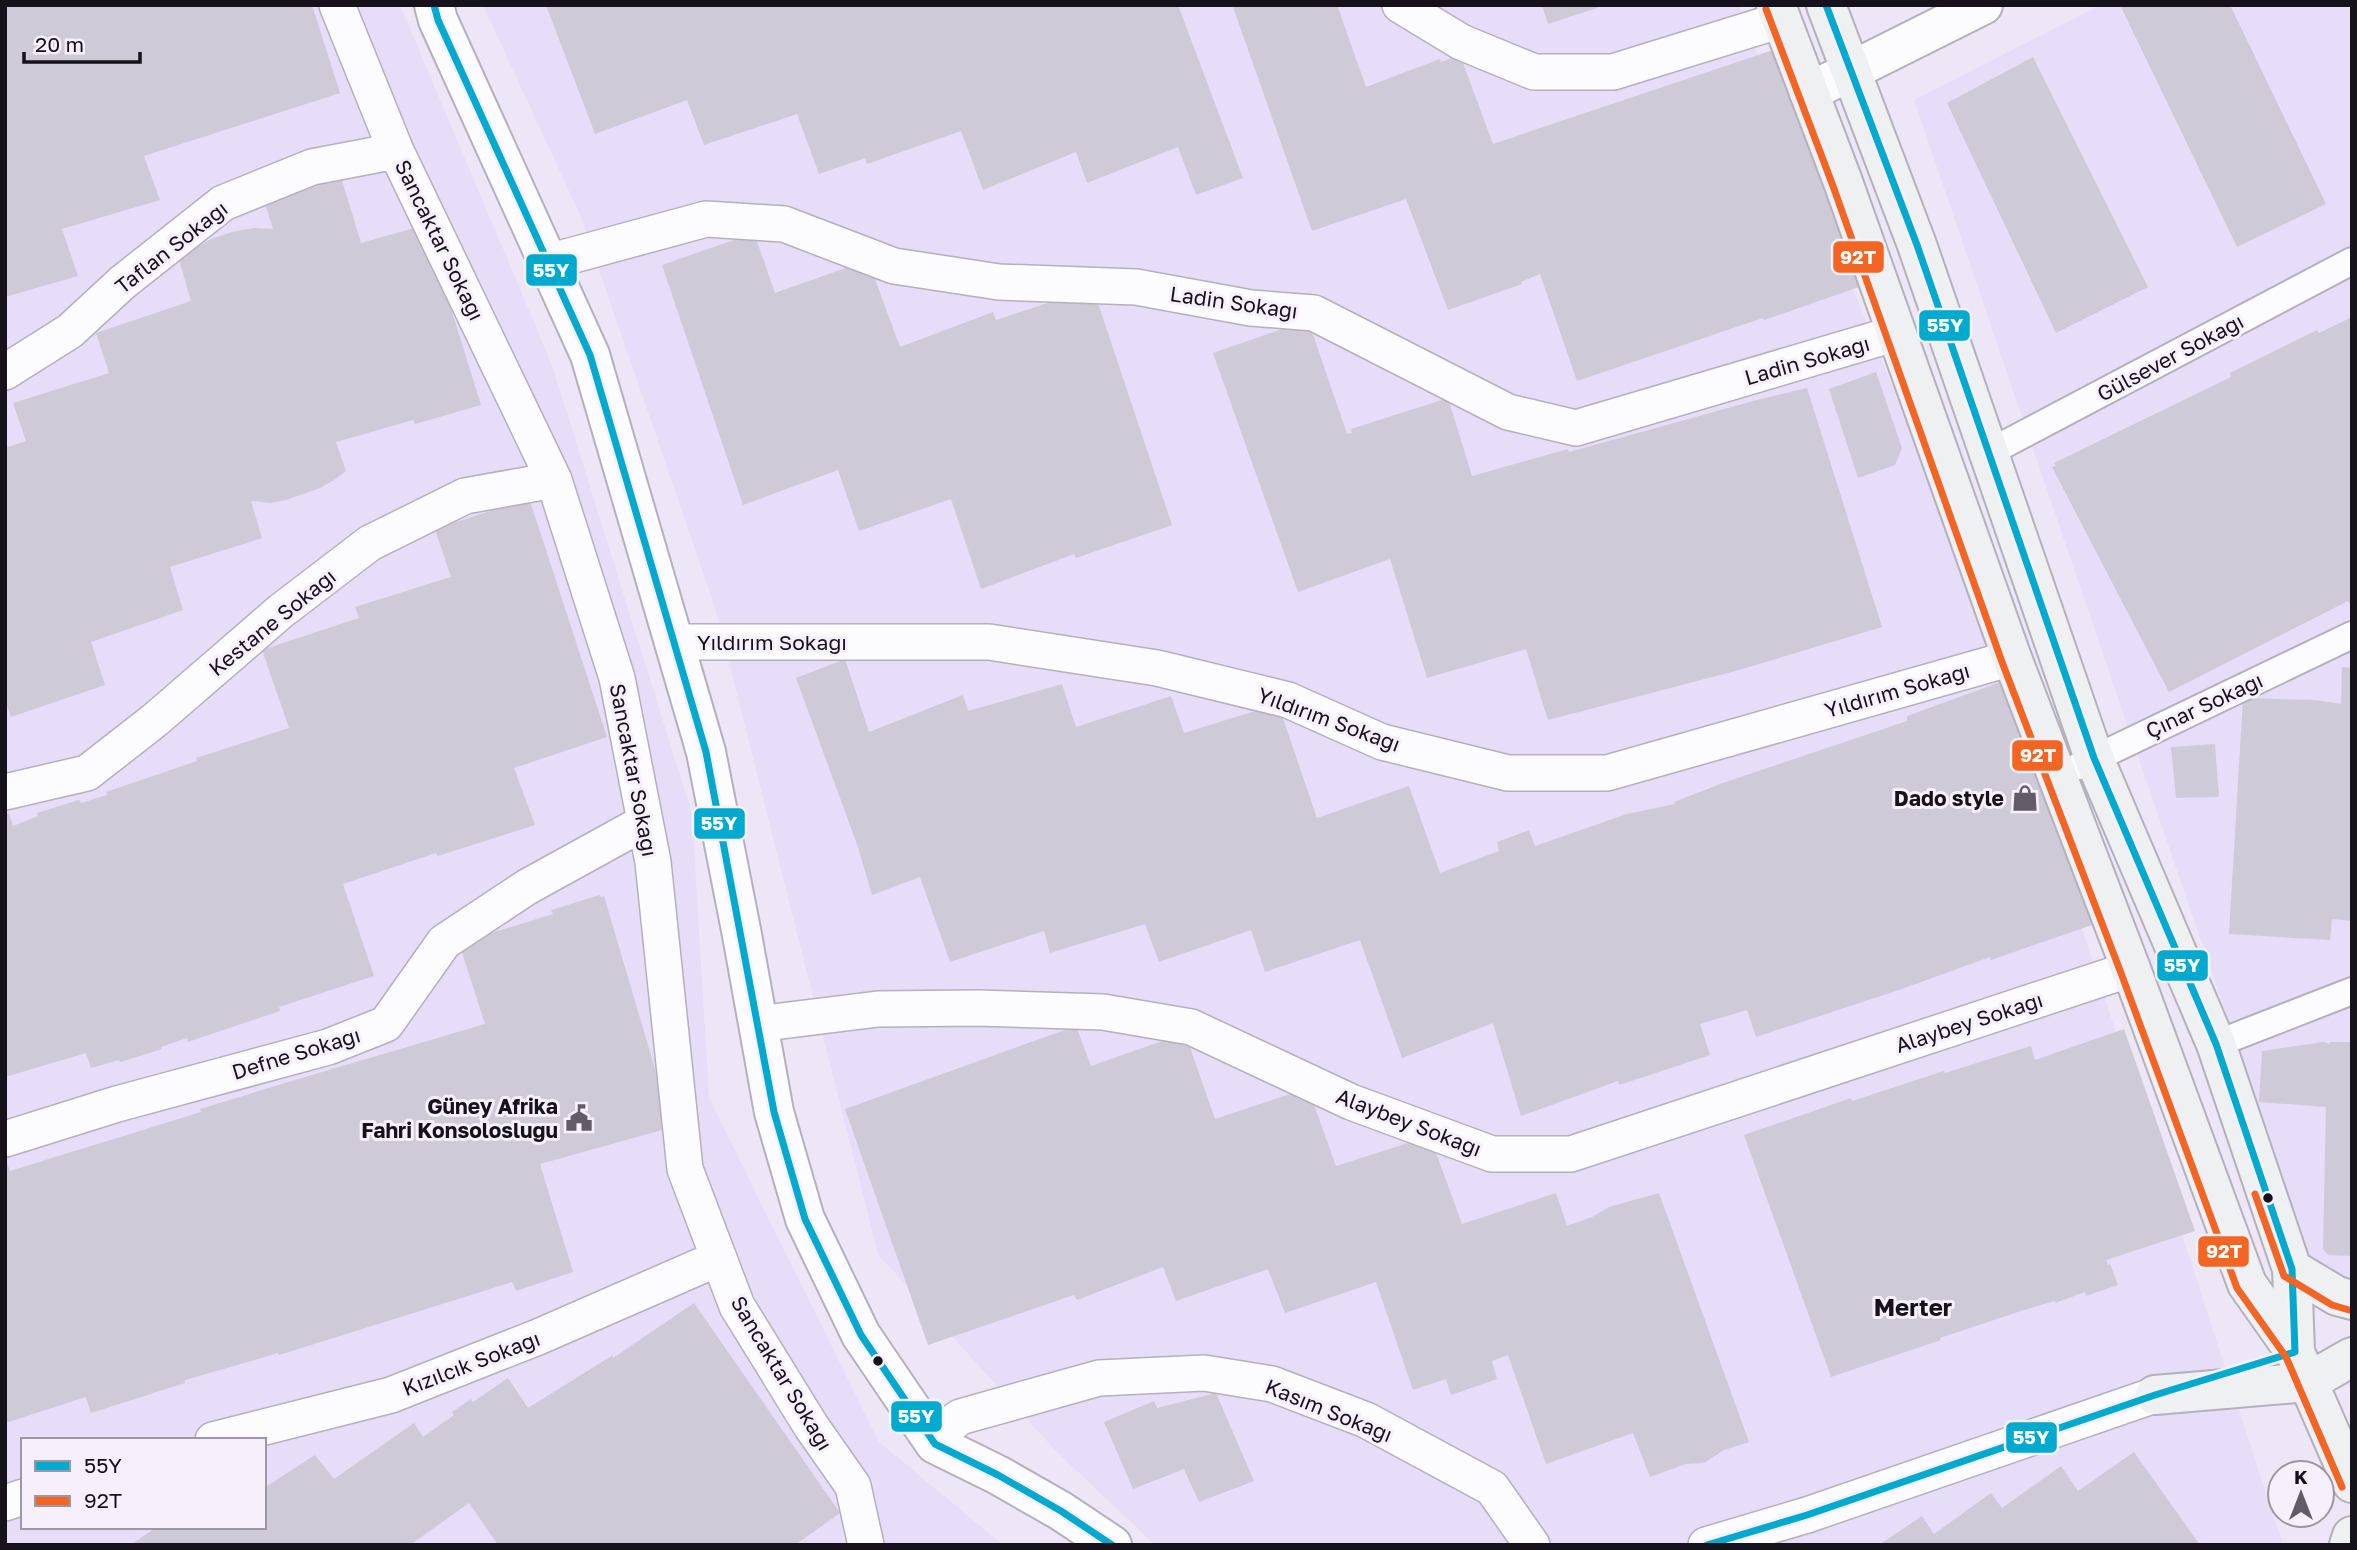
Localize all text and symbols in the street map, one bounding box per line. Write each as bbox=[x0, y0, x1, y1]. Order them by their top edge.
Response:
scale bar bbox=[24, 21, 140, 65]
text: 20 m bbox=[35, 31, 84, 57]
street label: Sancaktar Sokağı bbox=[390, 155, 490, 325]
street label: Taflan Sokağı bbox=[110, 195, 232, 299]
line badge: 92T bbox=[1832, 240, 1885, 274]
text: 92T bbox=[1840, 245, 1876, 268]
line badge: 55Y bbox=[525, 253, 578, 287]
text: 55Y bbox=[533, 258, 570, 281]
street label: Ladin Sokağı bbox=[1168, 280, 1300, 324]
street label: Gülsever Sokağı bbox=[2092, 307, 2248, 407]
line badge: 55Y bbox=[1918, 309, 1971, 342]
text: 55Y bbox=[1927, 313, 1964, 336]
street label: Ladin Sokağı bbox=[1741, 330, 1873, 390]
street label: Kestane Sokağı bbox=[203, 563, 341, 681]
street label: Yıldırım Sokağı bbox=[697, 629, 847, 655]
street label: Yıldırım Sokağı bbox=[1821, 657, 1973, 723]
street label: Çınar Sokağı bbox=[2141, 667, 2267, 743]
street label: Sancaktar Sokağı bbox=[604, 681, 664, 859]
street label: Yıldırım Sokağı bbox=[1254, 681, 1404, 757]
line badge: 92T bbox=[2011, 739, 2064, 772]
text: 92T bbox=[2020, 743, 2056, 766]
shop icon: Dado style bbox=[2010, 783, 2040, 813]
place label: Dado style bbox=[1894, 785, 2004, 811]
line badge: 55Y bbox=[693, 807, 746, 840]
text: 55Y bbox=[701, 811, 738, 834]
line badge: 55Y bbox=[2156, 949, 2209, 982]
text: 55Y bbox=[2164, 953, 2201, 976]
street label: Alaybey Sokağı bbox=[1892, 986, 2046, 1058]
street label: Defne Sokağı bbox=[229, 1021, 363, 1085]
street label: Alaybey Sokağı bbox=[1333, 1082, 1485, 1162]
place label: Güney Afrika Fahri Konsolosluğu bbox=[361, 1093, 558, 1143]
public building icon: Güney Afrika Fahri Konsolosluğu bbox=[564, 1103, 594, 1133]
unlabelled marker bbox=[2261, 1191, 2275, 1205]
line badge: 92T bbox=[2197, 1235, 2250, 1268]
text: 92T bbox=[2206, 1239, 2242, 1262]
street label: Sancaktar Sokağı bbox=[726, 1291, 838, 1455]
district label: Merter bbox=[1874, 1292, 1952, 1321]
street label: Kızılcık Sokağı bbox=[399, 1325, 543, 1401]
unlabelled marker bbox=[871, 1354, 885, 1368]
street label: Kasım Sokağı bbox=[1262, 1373, 1396, 1447]
line badge: 55Y bbox=[890, 1400, 943, 1433]
text: 55Y bbox=[898, 1404, 935, 1427]
line badge: 55Y bbox=[2005, 1421, 2058, 1454]
text: 55Y bbox=[2013, 1425, 2050, 1448]
legend bbox=[21, 1438, 266, 1529]
text: 55Y bbox=[84, 1452, 122, 1478]
north arrow bbox=[2266, 1459, 2336, 1529]
text: K bbox=[2294, 1465, 2308, 1488]
text: 92T bbox=[84, 1487, 122, 1513]

